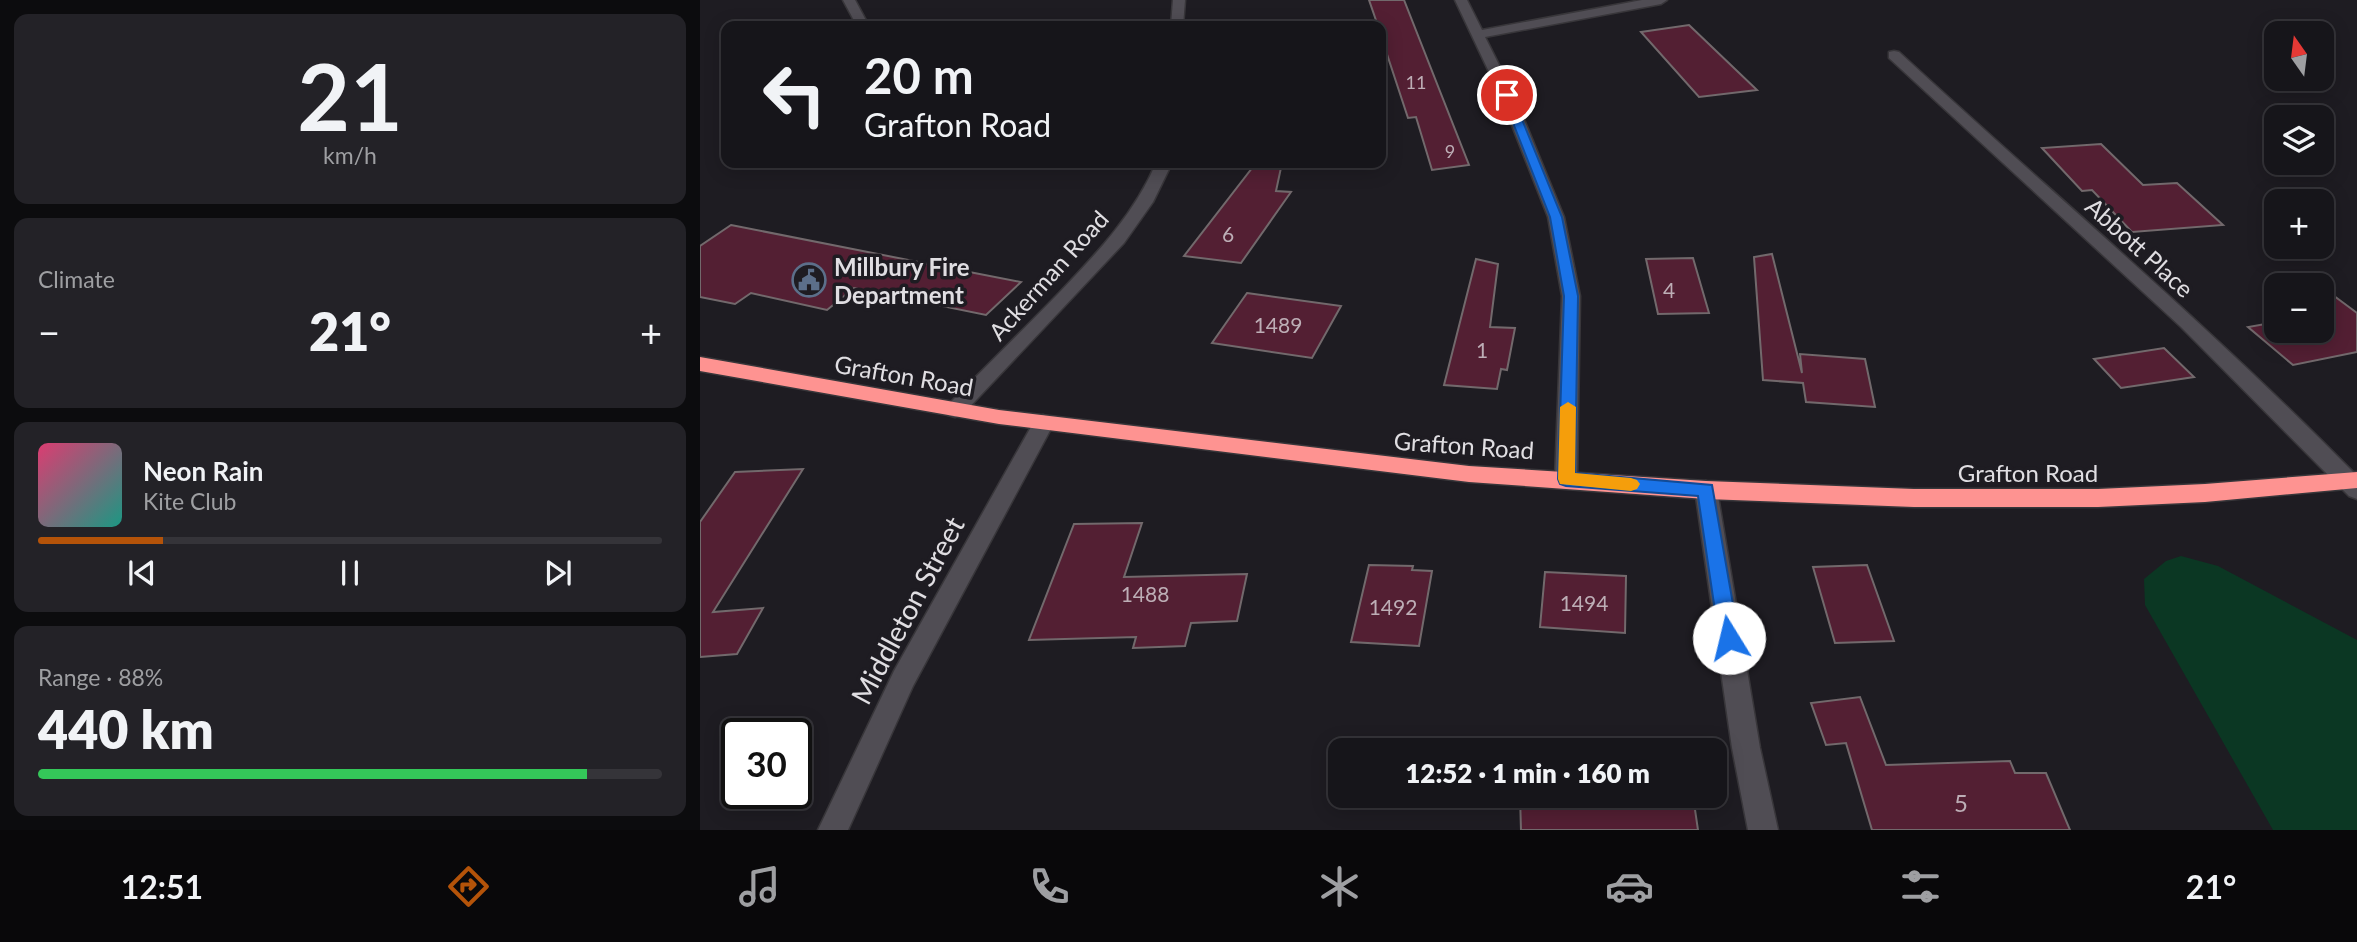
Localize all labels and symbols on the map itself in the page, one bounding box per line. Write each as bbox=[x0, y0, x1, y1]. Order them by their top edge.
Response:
north arrow bbox=[2264, 21, 2334, 91]
pin bbox=[1477, 65, 1537, 125]
house number: 11 bbox=[1406, 71, 1426, 93]
house number: 9 bbox=[1445, 140, 1455, 162]
street label: Abbott Place bbox=[2080, 191, 2200, 303]
street label: Ackerman Road bbox=[982, 204, 1114, 346]
house number: 6 bbox=[1222, 221, 1234, 246]
place label: Millbury Fire Department bbox=[834, 252, 970, 309]
public building icon: Millbury Fire Department bbox=[790, 261, 828, 299]
house number: 4 bbox=[1663, 277, 1675, 302]
house number: 1489 bbox=[1254, 312, 1302, 337]
house number: 1 bbox=[1476, 337, 1488, 362]
street label: Grafton Road bbox=[832, 349, 976, 401]
street label: Grafton Road bbox=[1393, 426, 1535, 464]
street label: Grafton Road bbox=[1958, 458, 2098, 487]
street label: Middleton Street bbox=[843, 510, 971, 710]
house number: 1488 bbox=[1121, 581, 1169, 606]
house number: 1494 bbox=[1560, 590, 1608, 615]
house number: 1492 bbox=[1369, 594, 1417, 619]
position arrow bbox=[1692, 601, 1766, 675]
speed limit sign: 30 bbox=[721, 718, 812, 809]
house number: 5 bbox=[1954, 788, 1968, 817]

